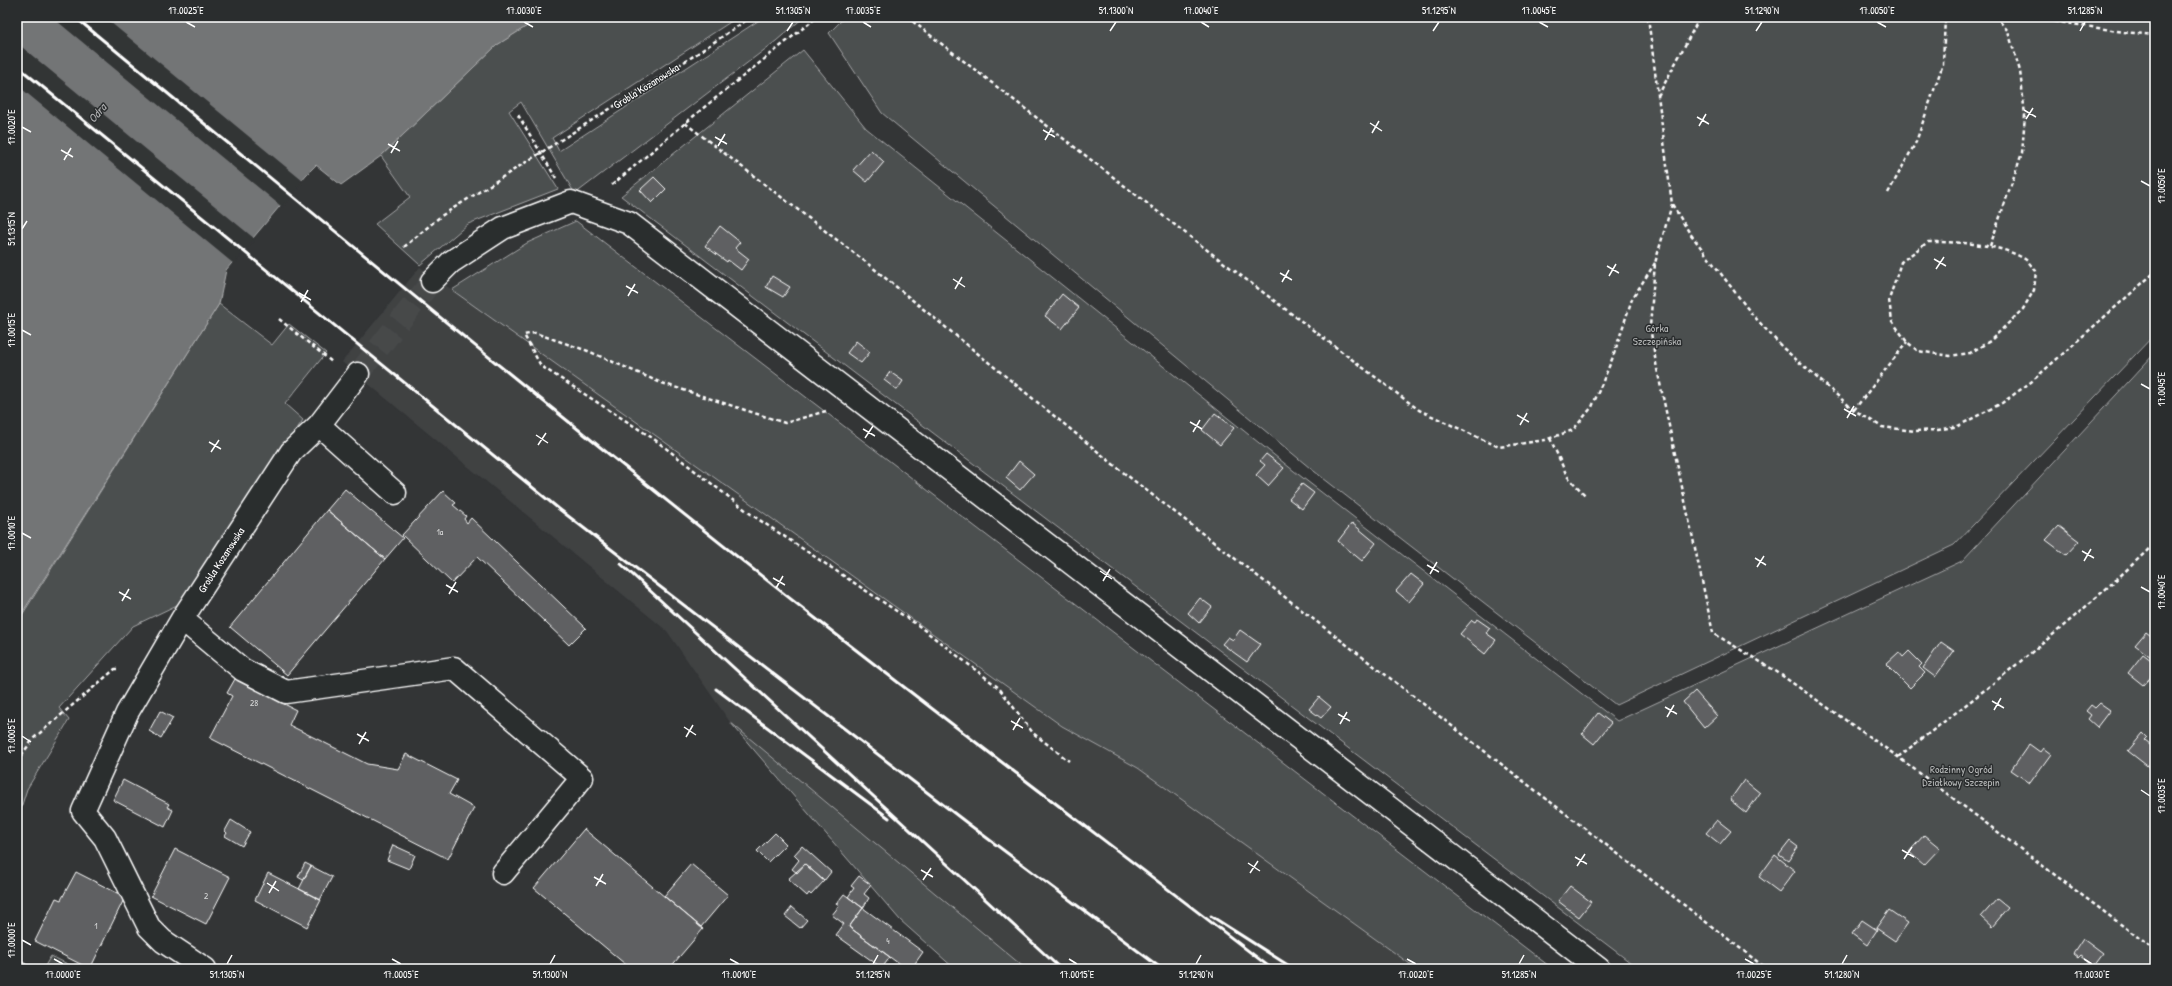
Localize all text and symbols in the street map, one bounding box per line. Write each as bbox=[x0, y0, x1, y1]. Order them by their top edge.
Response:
text: 17.0025°E bbox=[168, 4, 204, 17]
text: 17.0030°E bbox=[506, 4, 542, 17]
text: 51.1305°N bbox=[776, 4, 810, 17]
text: 17.0035°E bbox=[845, 4, 881, 17]
text: 51.1300°N bbox=[1099, 4, 1133, 17]
text: 17.0040°E bbox=[1184, 4, 1219, 17]
text: 51.1295°N bbox=[1422, 4, 1456, 17]
text: 17.0045°E bbox=[1522, 4, 1557, 17]
text: 51.1290°N bbox=[1745, 4, 1779, 17]
text: 17.0050°E bbox=[1859, 4, 1895, 17]
text: 51.1285°N bbox=[2068, 4, 2102, 17]
street label: Grobla Kozanowska bbox=[610, 60, 682, 112]
water label: Odra bbox=[84, 99, 111, 126]
text: 17.0020°E bbox=[5, 109, 18, 145]
text: 17.0050°E bbox=[2155, 168, 2168, 204]
text: 51.1315°N bbox=[5, 212, 18, 246]
text: 17.0015°E bbox=[5, 312, 18, 347]
park label: Górka Szczepińska bbox=[1633, 321, 1682, 348]
text: 17.0045°E bbox=[2155, 371, 2168, 406]
text: 17.0010°E bbox=[5, 515, 18, 550]
street label: Grobla Kozanowska bbox=[195, 524, 248, 595]
house number: 1a bbox=[437, 526, 444, 538]
text: 17.0040°E bbox=[2155, 574, 2168, 609]
house number: 28 bbox=[250, 697, 258, 709]
text: 17.0005°E bbox=[5, 718, 18, 754]
park label: Rodzinny Ogród Działkowy Szczepin bbox=[1922, 762, 2000, 789]
text: 17.0035°E bbox=[2155, 778, 2168, 814]
house number: 2 bbox=[204, 890, 209, 902]
house number: 1 bbox=[94, 920, 98, 932]
text: 17.0000°E bbox=[5, 922, 18, 958]
house number: 4 bbox=[886, 935, 890, 947]
text: 17.0000°E bbox=[45, 968, 81, 981]
text: 51.1305°N bbox=[210, 968, 244, 981]
text: 17.0005°E bbox=[383, 968, 419, 981]
text: 51.1300°N bbox=[533, 968, 567, 981]
text: 17.0010°E bbox=[722, 968, 757, 981]
text: 51.1295°N bbox=[856, 968, 890, 981]
text: 17.0015°E bbox=[1060, 968, 1095, 981]
text: 51.1290°N bbox=[1179, 968, 1213, 981]
text: 17.0020°E bbox=[1398, 968, 1434, 981]
text: 51.1285°N bbox=[1502, 968, 1536, 981]
text: 17.0025°E bbox=[1736, 968, 1772, 981]
text: 51.1280°N bbox=[1825, 968, 1859, 981]
text: 17.0030°E bbox=[2074, 968, 2110, 981]

